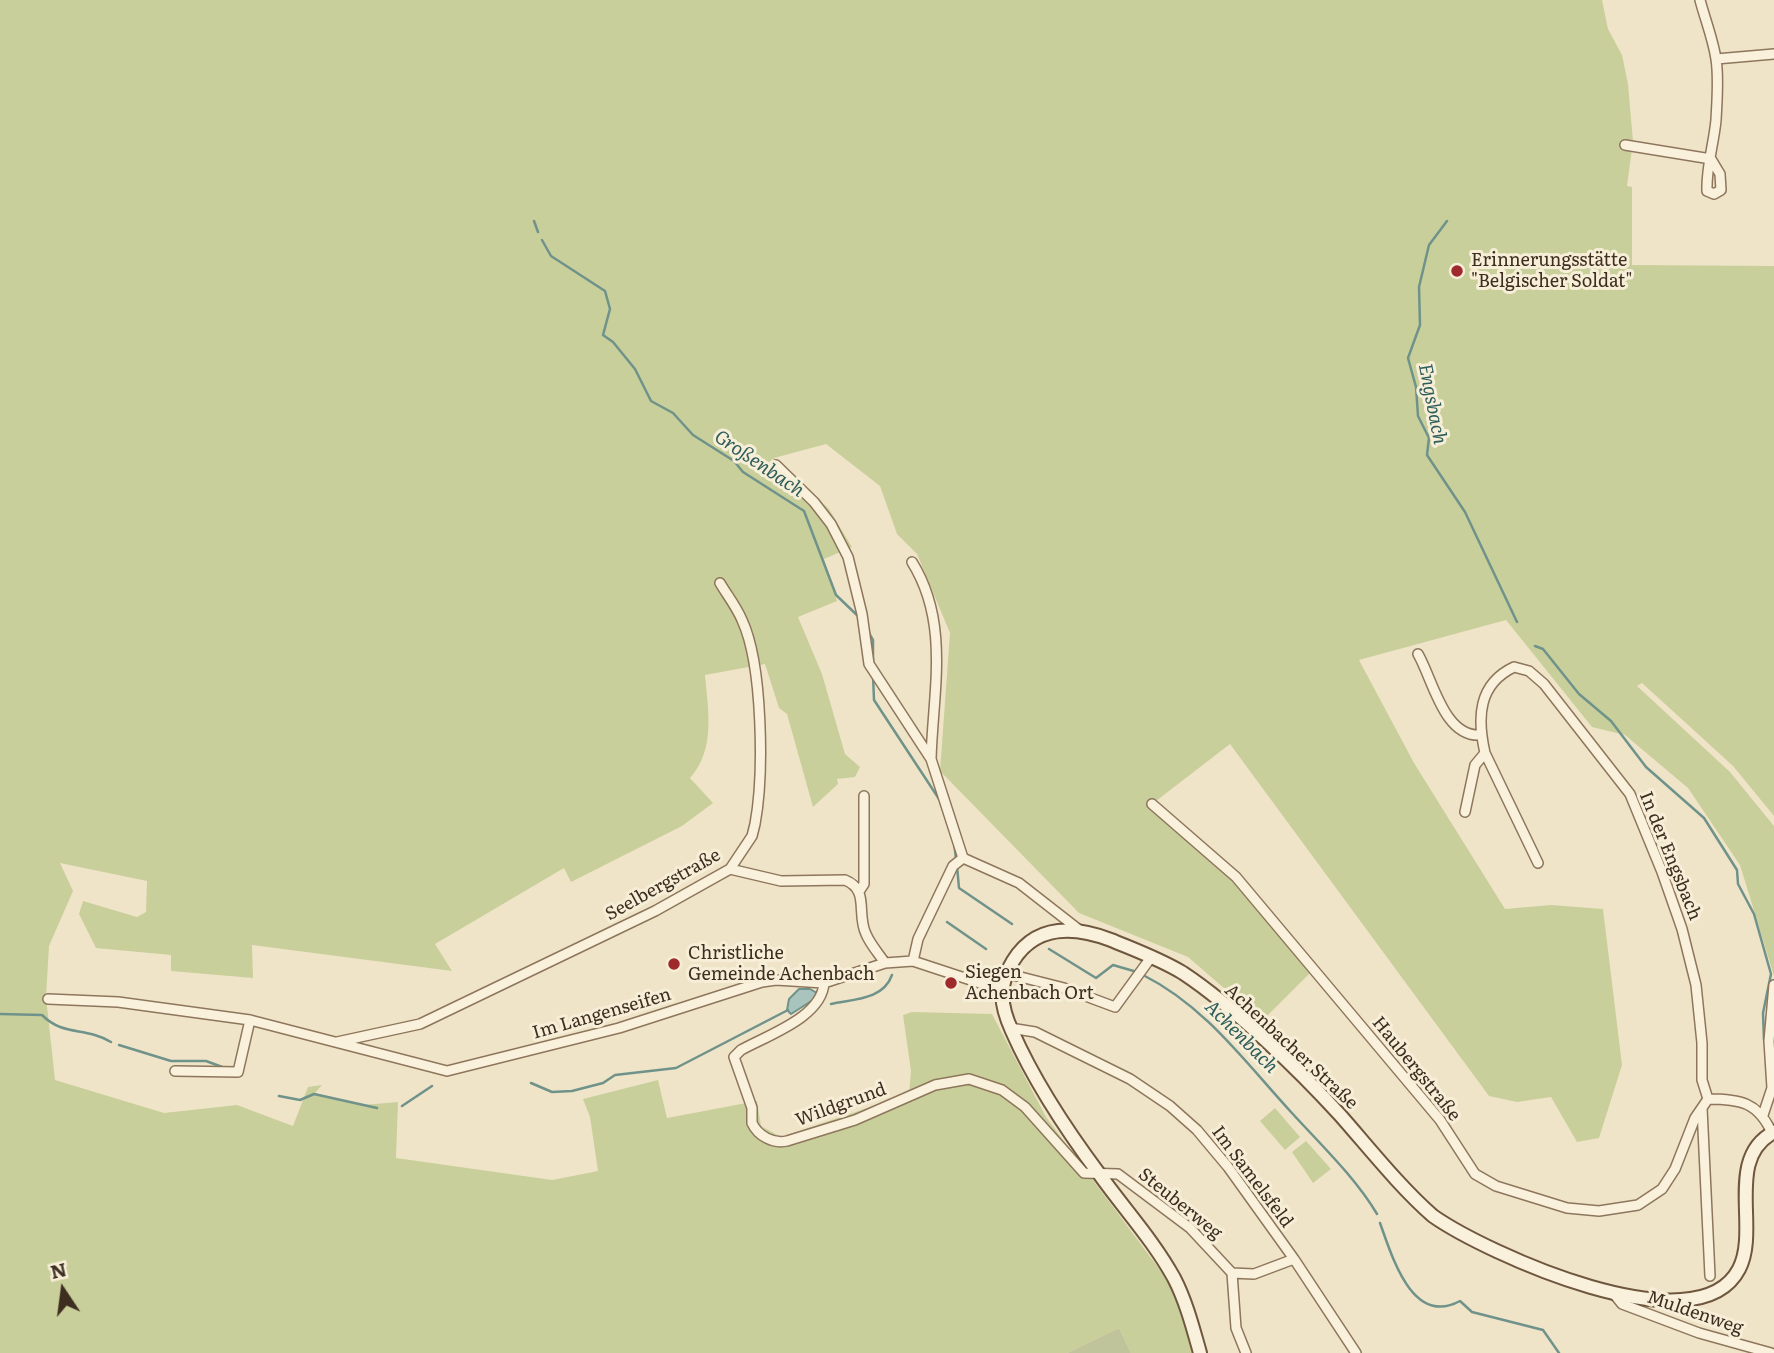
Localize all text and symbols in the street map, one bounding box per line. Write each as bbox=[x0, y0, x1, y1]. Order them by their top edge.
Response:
place label: Erinnerungsstätte "Belgischer Soldat" bbox=[1471, 250, 1632, 292]
marker: Erinnerungsstätte "Belgischer Soldat" bbox=[1449, 263, 1465, 279]
water label: Engsbach bbox=[1413, 362, 1451, 446]
water label: Großenbach bbox=[710, 426, 808, 502]
street label: In der Engsbach bbox=[1634, 788, 1706, 924]
street label: Seelbergstraße bbox=[602, 845, 724, 925]
place label: Christliche Gemeinde Achenbach bbox=[688, 943, 875, 986]
marker: Christliche Gemeinde Achenbach bbox=[666, 956, 682, 972]
place label: Siegen Achenbach Ort bbox=[965, 962, 1094, 1004]
marker: Siegen Achenbach Ort bbox=[943, 975, 959, 991]
street label: Achenbacher Straße bbox=[1220, 980, 1362, 1114]
street label: Im Langenseifen bbox=[530, 984, 674, 1044]
water label: Achenbach bbox=[1200, 996, 1282, 1078]
street label: Haubergstraße bbox=[1367, 1012, 1465, 1126]
street label: Wildgrund bbox=[793, 1079, 889, 1131]
street label: Im Samelsfeld bbox=[1207, 1122, 1297, 1232]
street label: Steuberweg bbox=[1134, 1164, 1226, 1244]
text: N bbox=[47, 1254, 69, 1285]
north arrow bbox=[28, 1255, 98, 1325]
street label: Muldenweg bbox=[1644, 1286, 1746, 1340]

